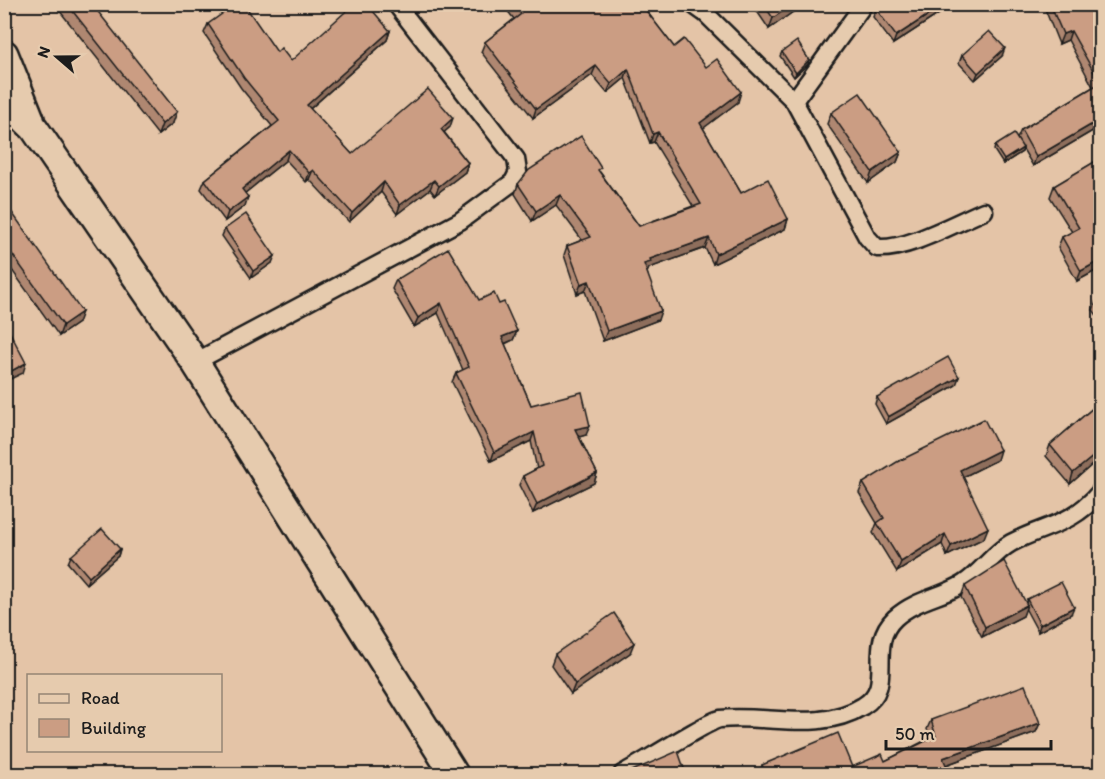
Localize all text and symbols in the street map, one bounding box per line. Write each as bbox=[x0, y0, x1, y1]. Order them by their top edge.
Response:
north arrow bbox=[27, 27, 87, 87]
text: N bbox=[33, 44, 54, 60]
legend bbox=[27, 674, 222, 752]
text: Road bbox=[81, 687, 120, 709]
scale bar bbox=[886, 713, 1051, 751]
text: Building bbox=[81, 717, 147, 739]
text: 50 m bbox=[895, 723, 935, 745]

